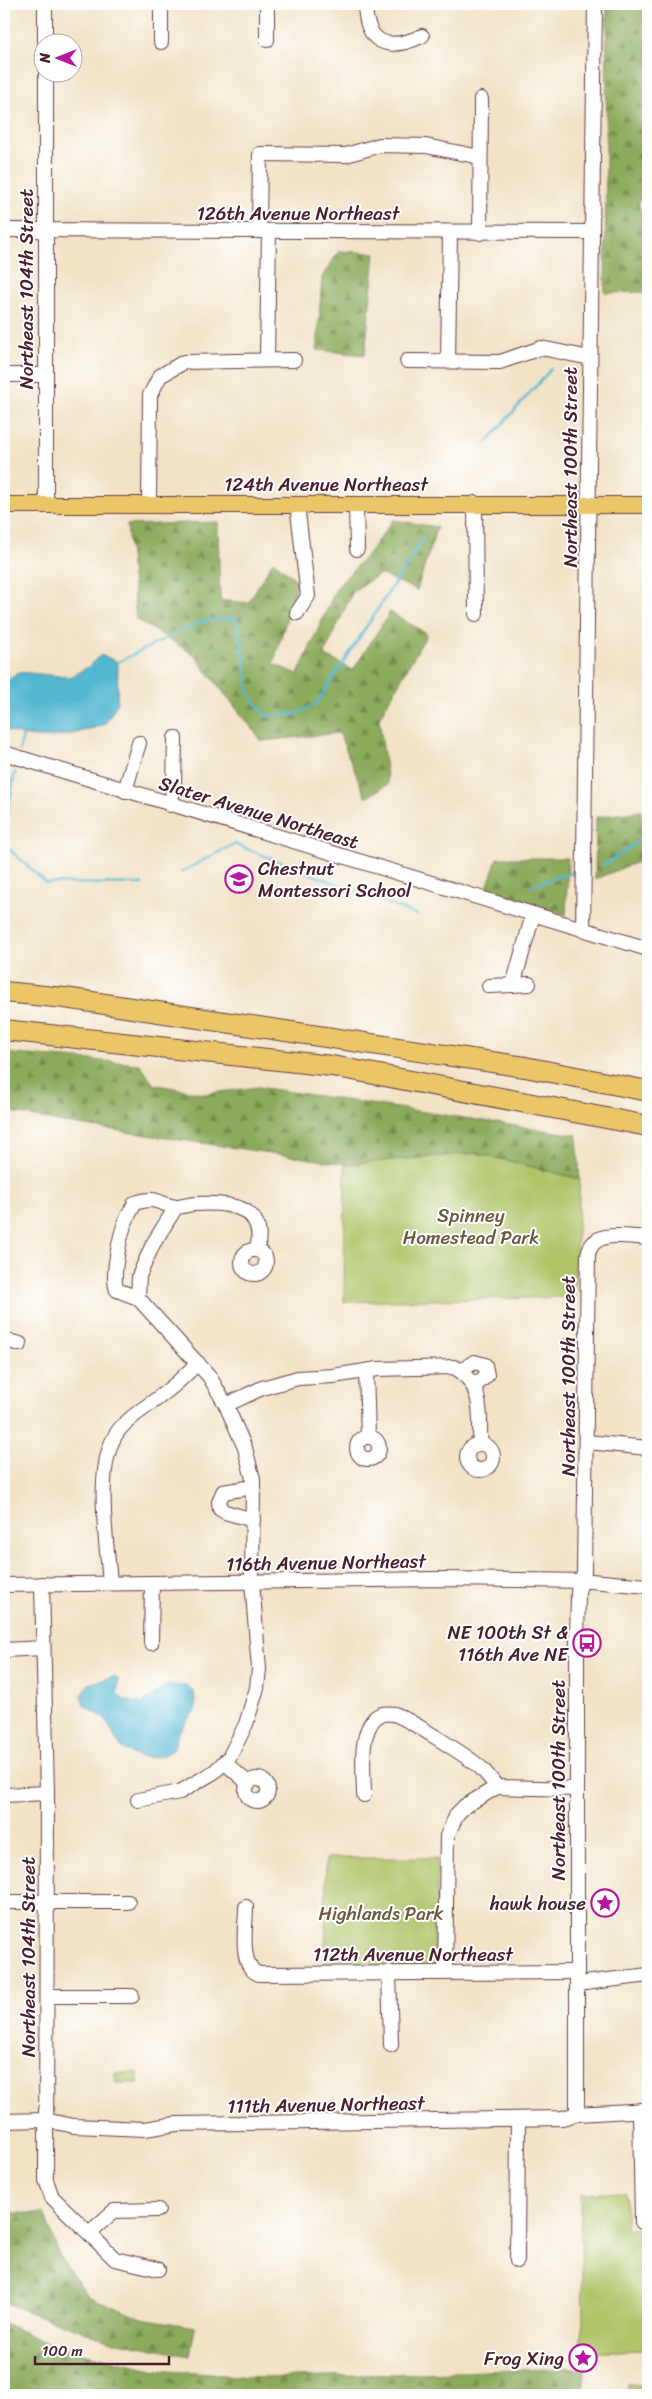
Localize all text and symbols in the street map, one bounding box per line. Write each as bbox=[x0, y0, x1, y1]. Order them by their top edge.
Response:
north arrow bbox=[32, 32, 82, 82]
text: N bbox=[33, 53, 58, 64]
street label: Northeast 104th Street bbox=[10, 189, 43, 389]
street label: 126th Avenue Northeast bbox=[197, 197, 401, 230]
street label: Northeast 100th Street bbox=[554, 367, 587, 567]
street label: 124th Avenue Northeast bbox=[224, 468, 429, 501]
street label: Slater Avenue Northeast bbox=[155, 766, 363, 859]
place label: Chestnut Montessori School bbox=[258, 852, 412, 907]
school or university icon: Chestnut Montessori School bbox=[224, 864, 254, 894]
park label: Spinney Homestead Park bbox=[403, 1199, 539, 1254]
street label: Northeast 100th Street bbox=[552, 1276, 585, 1476]
street label: 116th Avenue Northeast bbox=[226, 1544, 428, 1581]
place label: NE 100th St & 116th Ave NE bbox=[447, 1616, 569, 1671]
bus stop icon: NE 100th St & 116th Ave NE bbox=[572, 1628, 602, 1658]
street label: Northeast 100th Street bbox=[542, 1680, 575, 1880]
street label: Northeast 104th Street bbox=[12, 1857, 45, 2057]
place label: hawk house bbox=[489, 1887, 586, 1920]
place icon: hawk house bbox=[590, 1888, 620, 1918]
park label: Highlands Park bbox=[318, 1897, 444, 1930]
street label: 112th Avenue Northeast bbox=[313, 1938, 514, 1971]
street label: 111th Avenue Northeast bbox=[227, 2086, 426, 2123]
scale bar bbox=[35, 2334, 169, 2366]
text: 100 m bbox=[42, 2338, 83, 2364]
place label: Frog Xing bbox=[484, 2342, 564, 2375]
place icon: Frog Xing bbox=[568, 2343, 598, 2373]

